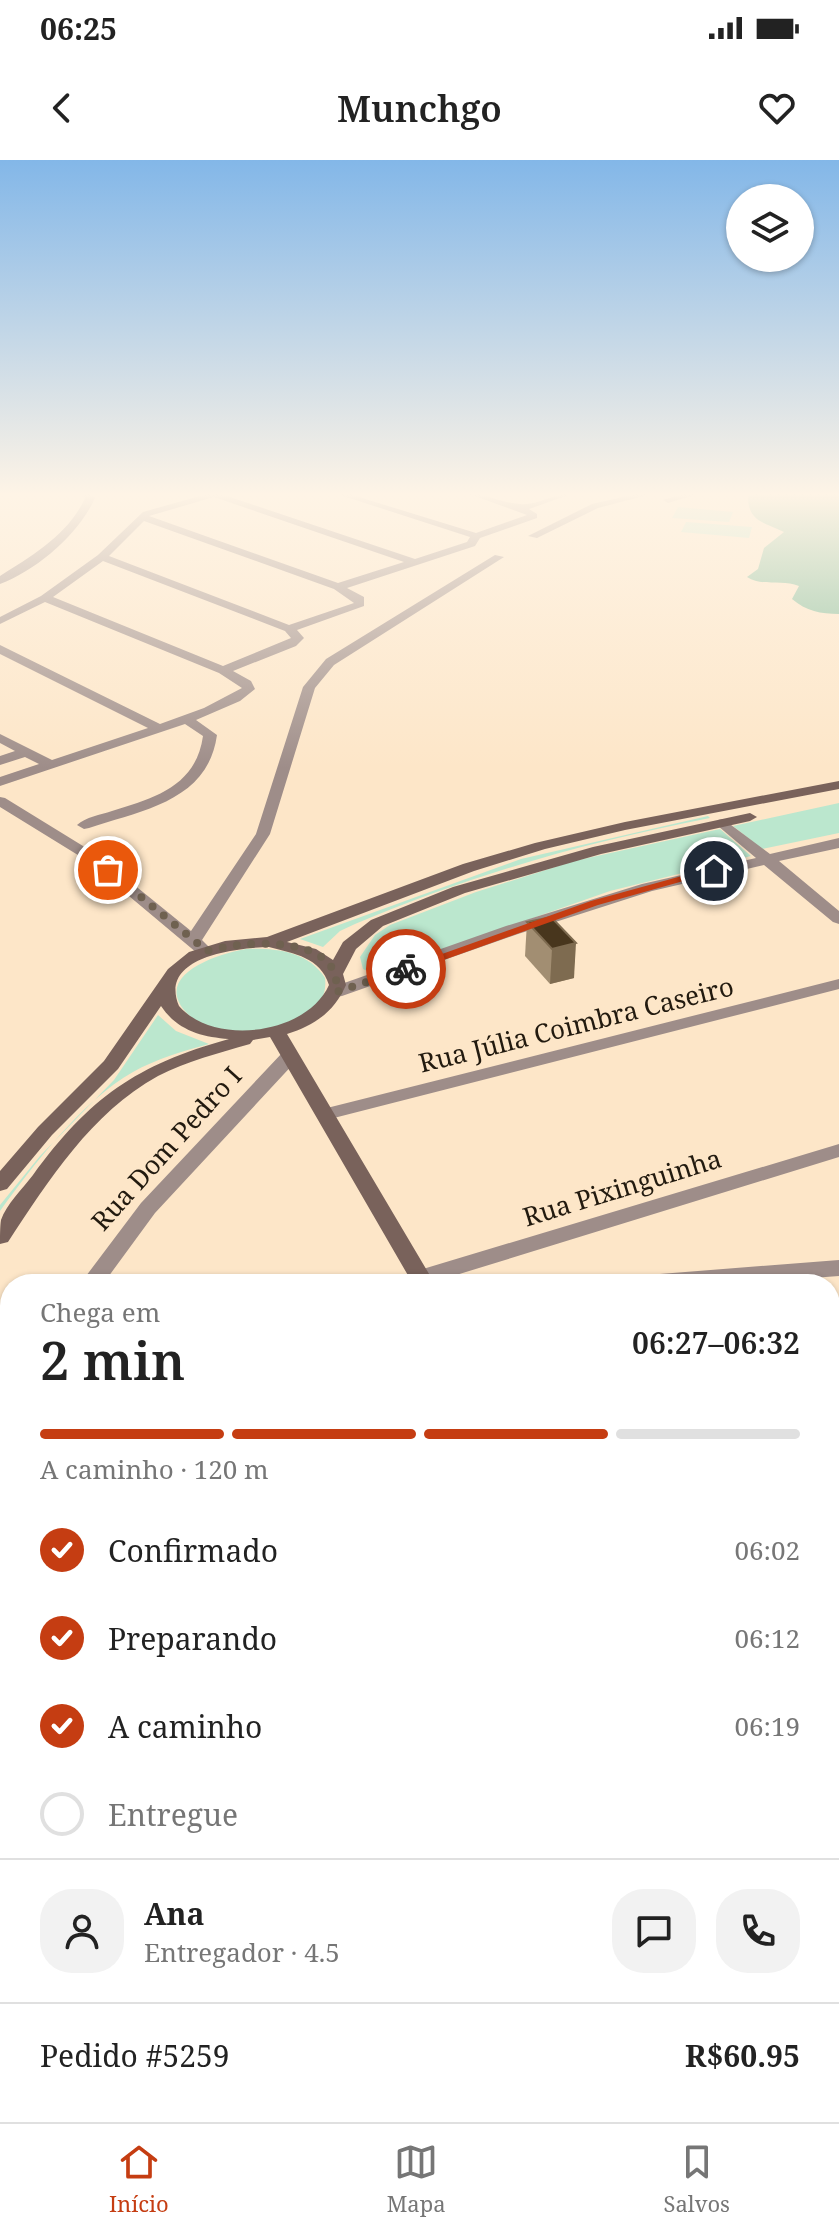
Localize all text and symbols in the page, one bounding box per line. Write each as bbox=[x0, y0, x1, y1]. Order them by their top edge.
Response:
text: 06:25 bbox=[40, 8, 117, 49]
text: Munchgo bbox=[337, 84, 502, 133]
icon: back bbox=[40, 86, 84, 130]
icon: heart bbox=[755, 86, 799, 130]
map controls bbox=[726, 184, 814, 272]
button: layers bbox=[726, 184, 814, 272]
pin bbox=[74, 836, 142, 904]
pin bbox=[680, 837, 748, 905]
icon: bag bbox=[86, 848, 130, 892]
icon: home bbox=[692, 849, 736, 893]
courier bbox=[366, 929, 446, 1009]
icon: bike bbox=[384, 947, 428, 991]
street label: Rua Júlia Coimbra Caseiro bbox=[415, 967, 737, 1081]
street label: Rua Dom Pedro I bbox=[83, 1058, 249, 1238]
street label: Rua Pixinguinha bbox=[518, 1140, 726, 1234]
text: Chega em bbox=[40, 1294, 160, 1330]
text: 06:27–06:32 bbox=[632, 1322, 800, 1363]
text: 2 min bbox=[40, 1324, 185, 1395]
text: A caminho · 120 m bbox=[40, 1451, 269, 1487]
icon: check bbox=[40, 1528, 84, 1572]
text: Confirmado bbox=[108, 1530, 278, 1571]
text: 06:02 bbox=[734, 1532, 800, 1568]
icon: check bbox=[40, 1616, 84, 1660]
text: Preparando bbox=[108, 1618, 277, 1659]
text: 06:12 bbox=[734, 1620, 800, 1656]
icon: check bbox=[40, 1704, 84, 1748]
text: A caminho bbox=[108, 1706, 262, 1747]
text: 06:19 bbox=[734, 1708, 800, 1744]
text: Entregue bbox=[108, 1794, 238, 1835]
button: person bbox=[40, 1889, 124, 1973]
button: chat bbox=[612, 1889, 696, 1973]
button: phone bbox=[716, 1889, 800, 1973]
text: Ana bbox=[144, 1893, 205, 1934]
text: Entregador · 4.5 bbox=[144, 1934, 340, 1970]
text: Pedido #5259 bbox=[40, 2035, 230, 2076]
text: R$60.95 bbox=[685, 2035, 800, 2076]
tab: Início bbox=[109, 2140, 169, 2218]
tab: Mapa bbox=[387, 2140, 446, 2218]
tab: Salvos bbox=[664, 2140, 730, 2218]

